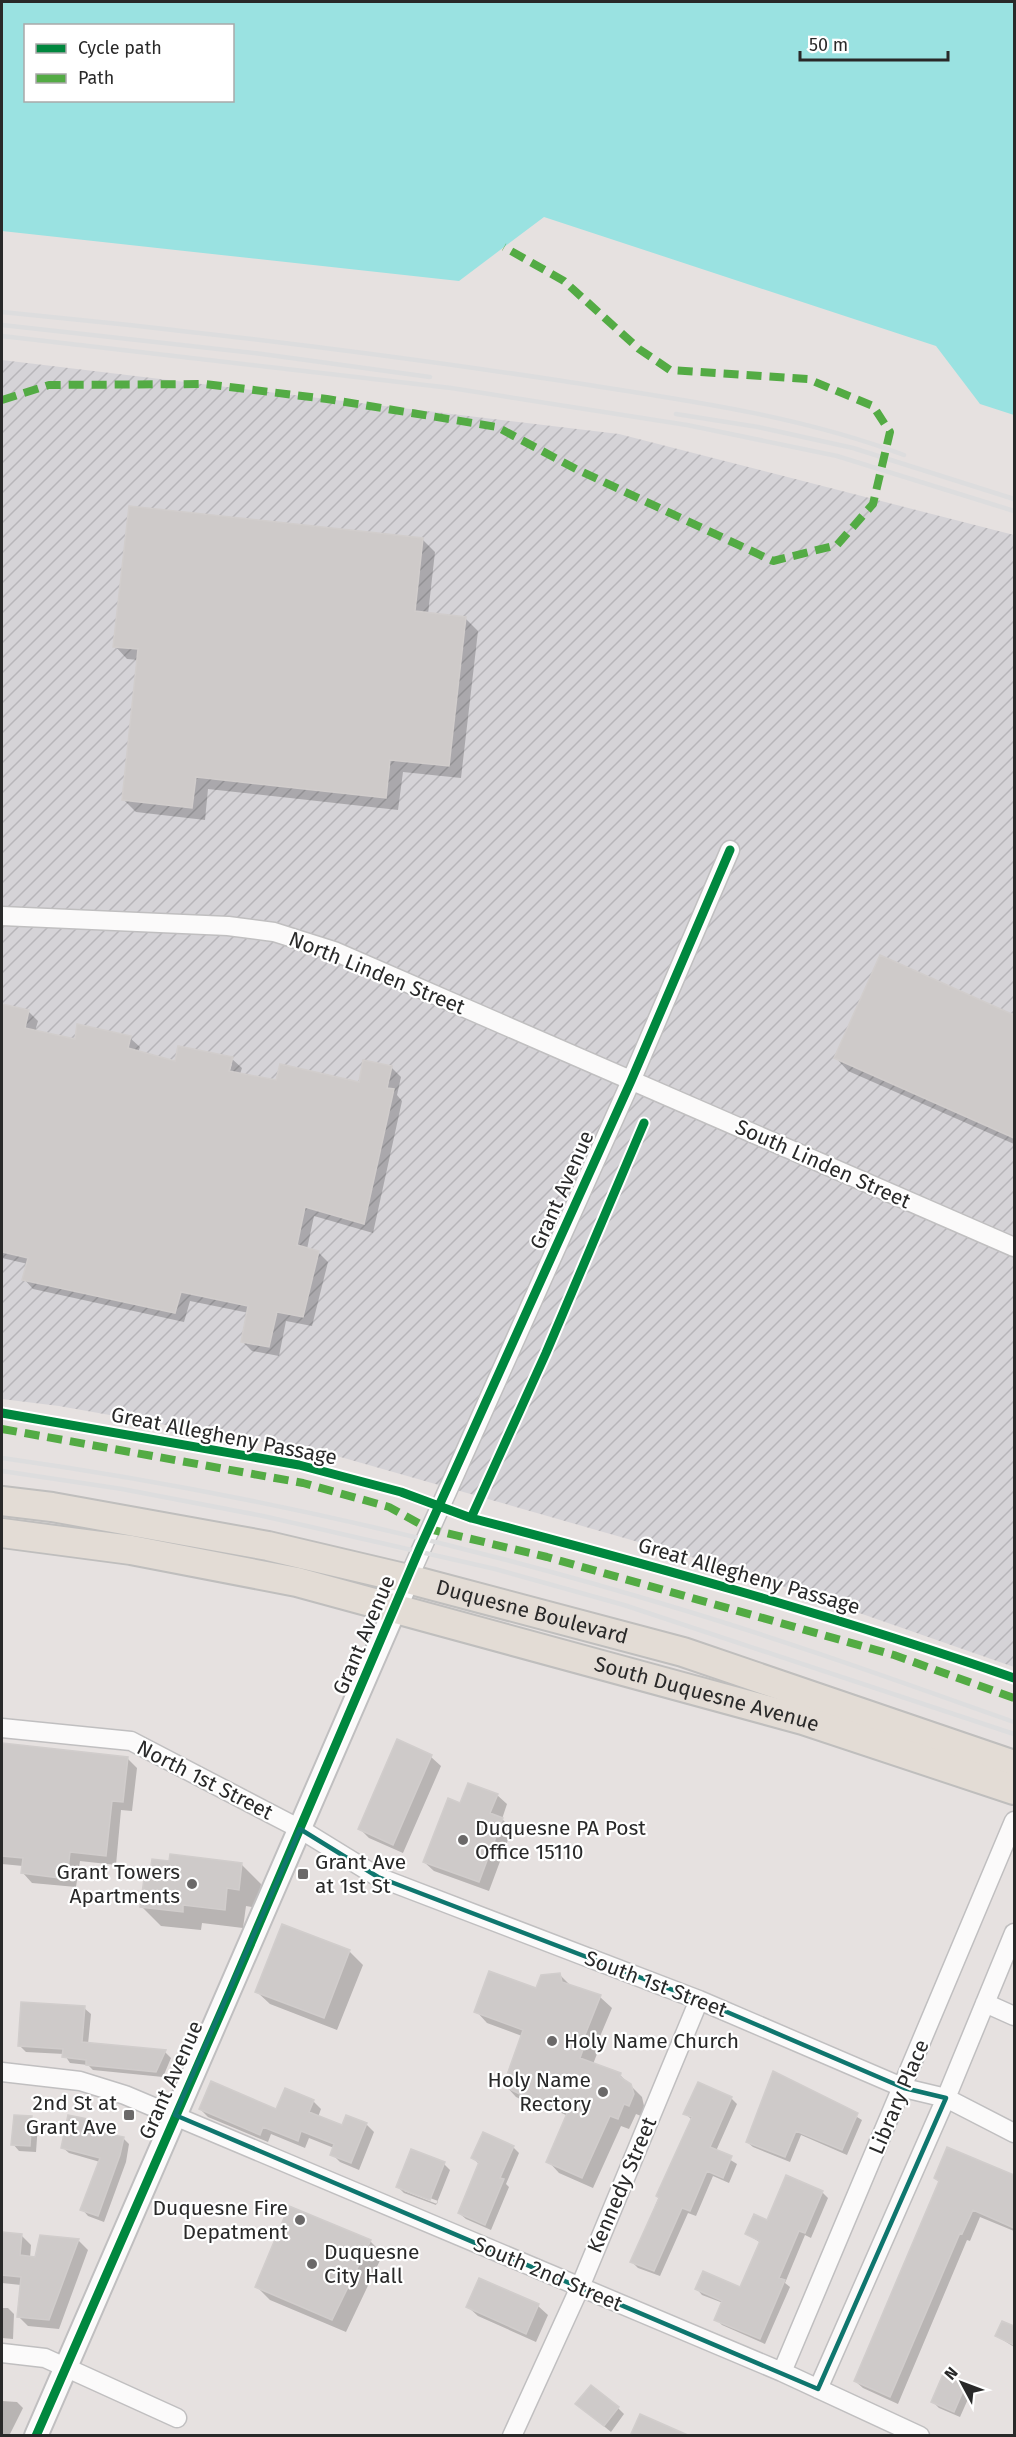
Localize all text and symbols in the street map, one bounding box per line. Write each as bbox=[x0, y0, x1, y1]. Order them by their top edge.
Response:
legend bbox=[24, 24, 234, 102]
scale bar bbox=[800, 24, 948, 62]
text: 50 m bbox=[809, 34, 848, 56]
text: Cycle path bbox=[78, 37, 162, 59]
text: Path bbox=[78, 67, 114, 89]
street label: North Linden Street bbox=[285, 926, 469, 1020]
street label: South Linden Street bbox=[731, 1114, 915, 1214]
street label: Grant Avenue bbox=[524, 1127, 600, 1253]
street label: Great Allegheny Passage bbox=[109, 1401, 339, 1471]
street label: Great Allegheny Passage bbox=[635, 1532, 863, 1620]
street label: Grant Avenue bbox=[327, 1571, 401, 1699]
street label: Duquesne Boulevard bbox=[433, 1574, 631, 1650]
street label: South Duquesne Avenue bbox=[591, 1651, 823, 1738]
street label: North 1st Street bbox=[133, 1735, 278, 1826]
place label: Duquesne PA Post Office 15110 bbox=[475, 1815, 646, 1865]
marker: Duquesne PA Post Office 15110 bbox=[456, 1833, 470, 1847]
place label: Grant Ave at 1st St bbox=[315, 1849, 406, 1899]
place label: Grant Towers Apartments bbox=[56, 1859, 180, 1909]
marker: Grant Ave at 1st St bbox=[296, 1867, 310, 1881]
marker: Grant Towers Apartments bbox=[185, 1877, 199, 1891]
street label: South 1st Street bbox=[581, 1945, 731, 2023]
street label: Grant Avenue bbox=[133, 2017, 209, 2143]
place label: Holy Name Church bbox=[564, 2028, 739, 2054]
marker: Holy Name Church bbox=[545, 2034, 559, 2048]
street label: Library Place bbox=[863, 2036, 935, 2158]
place label: Holy Name Rectory bbox=[487, 2067, 592, 2117]
marker: Holy Name Rectory bbox=[596, 2085, 610, 2099]
place label: 2nd St at Grant Ave bbox=[26, 2090, 117, 2140]
marker: 2nd St at Grant Ave bbox=[122, 2108, 136, 2122]
street label: Kennedy Street bbox=[582, 2113, 662, 2257]
place label: Duquesne Fire Depatment bbox=[152, 2195, 288, 2245]
marker: Duquesne Fire Depatment bbox=[293, 2213, 307, 2227]
street label: South 2nd Street bbox=[470, 2231, 627, 2317]
place label: Duquesne City Hall bbox=[324, 2239, 420, 2289]
marker: Duquesne City Hall bbox=[305, 2257, 319, 2271]
north arrow bbox=[932, 2353, 992, 2413]
text: N bbox=[940, 2363, 962, 2384]

